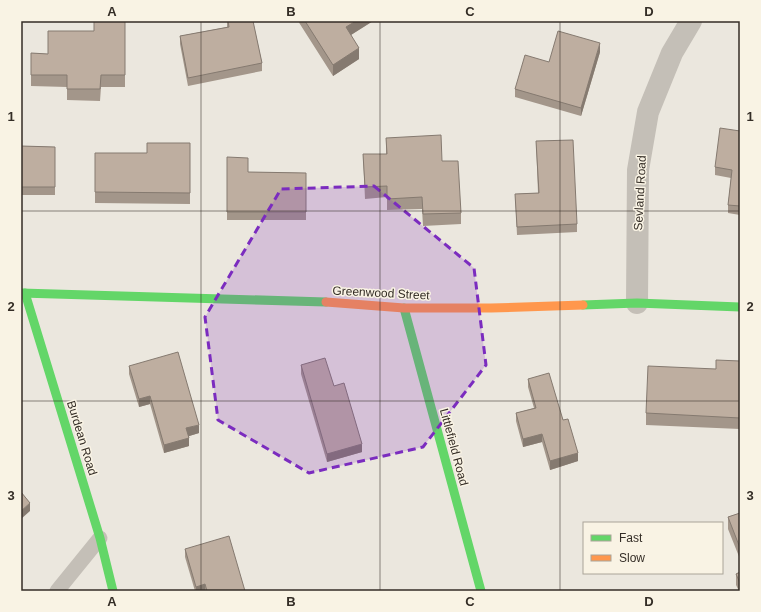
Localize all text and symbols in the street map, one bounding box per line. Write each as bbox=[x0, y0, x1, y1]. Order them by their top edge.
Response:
text: A bbox=[107, 4, 117, 19]
text: B bbox=[286, 4, 296, 19]
text: C bbox=[465, 4, 475, 19]
text: D bbox=[644, 4, 654, 19]
text: 1 bbox=[7, 109, 15, 124]
text: 1 bbox=[746, 109, 754, 124]
street label: Sevland Road bbox=[631, 155, 649, 231]
street label: Greenwood Street bbox=[332, 283, 431, 303]
text: 2 bbox=[7, 299, 15, 314]
text: 2 bbox=[746, 299, 754, 314]
street label: Burdean Road bbox=[64, 399, 100, 477]
street label: Littlefield Road bbox=[437, 407, 471, 487]
text: 3 bbox=[7, 488, 15, 503]
text: 3 bbox=[746, 488, 754, 503]
legend bbox=[583, 522, 723, 574]
text: Fast bbox=[619, 531, 643, 545]
text: Slow bbox=[619, 551, 645, 565]
text: A bbox=[107, 594, 117, 609]
text: B bbox=[286, 594, 296, 609]
text: C bbox=[465, 594, 475, 609]
text: D bbox=[644, 594, 654, 609]

